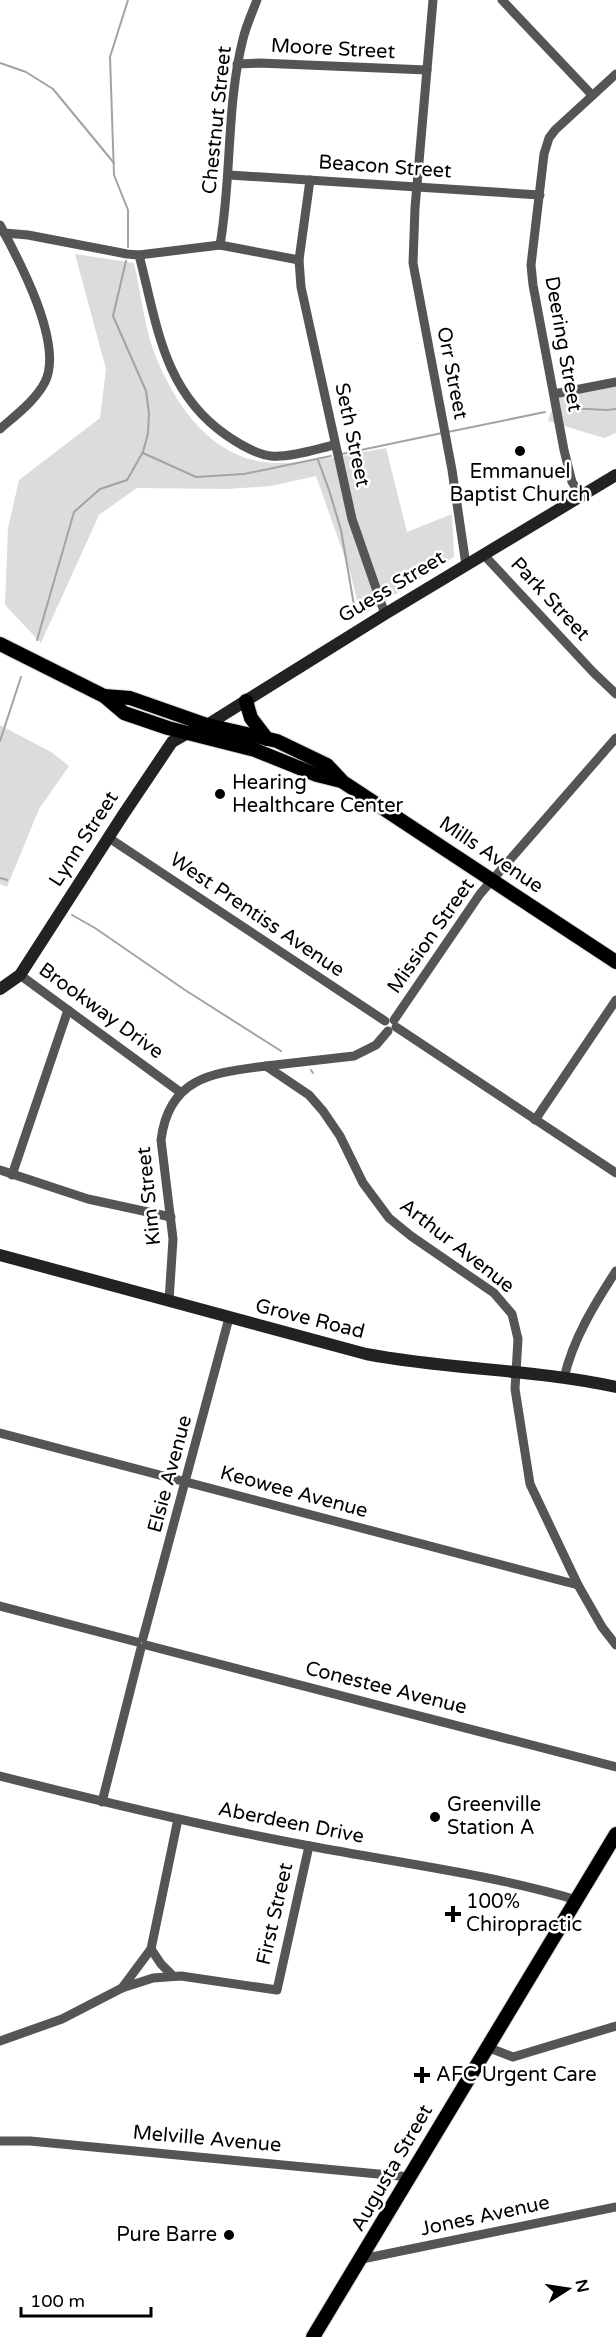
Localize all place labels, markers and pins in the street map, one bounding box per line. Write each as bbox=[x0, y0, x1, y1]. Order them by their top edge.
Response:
marker: Emmanuel Baptist Church bbox=[513, 444, 527, 458]
place label: Emmanuel Baptist Church bbox=[450, 460, 591, 507]
place label: Hearing Healthcare Center bbox=[232, 771, 404, 818]
marker: Hearing Healthcare Center bbox=[213, 787, 227, 801]
place label: Greenville Station A bbox=[447, 1793, 541, 1840]
marker: Greenville Station A bbox=[428, 1810, 442, 1824]
place label: 100% Chiropractic bbox=[466, 1890, 582, 1937]
marker: 100% Chiropractic bbox=[444, 1905, 462, 1923]
place label: AFC Urgent Care bbox=[436, 2063, 596, 2087]
marker: AFC Urgent Care bbox=[413, 2066, 431, 2084]
place label: Pure Barre bbox=[116, 2223, 217, 2247]
marker: Pure Barre bbox=[222, 2228, 236, 2242]

